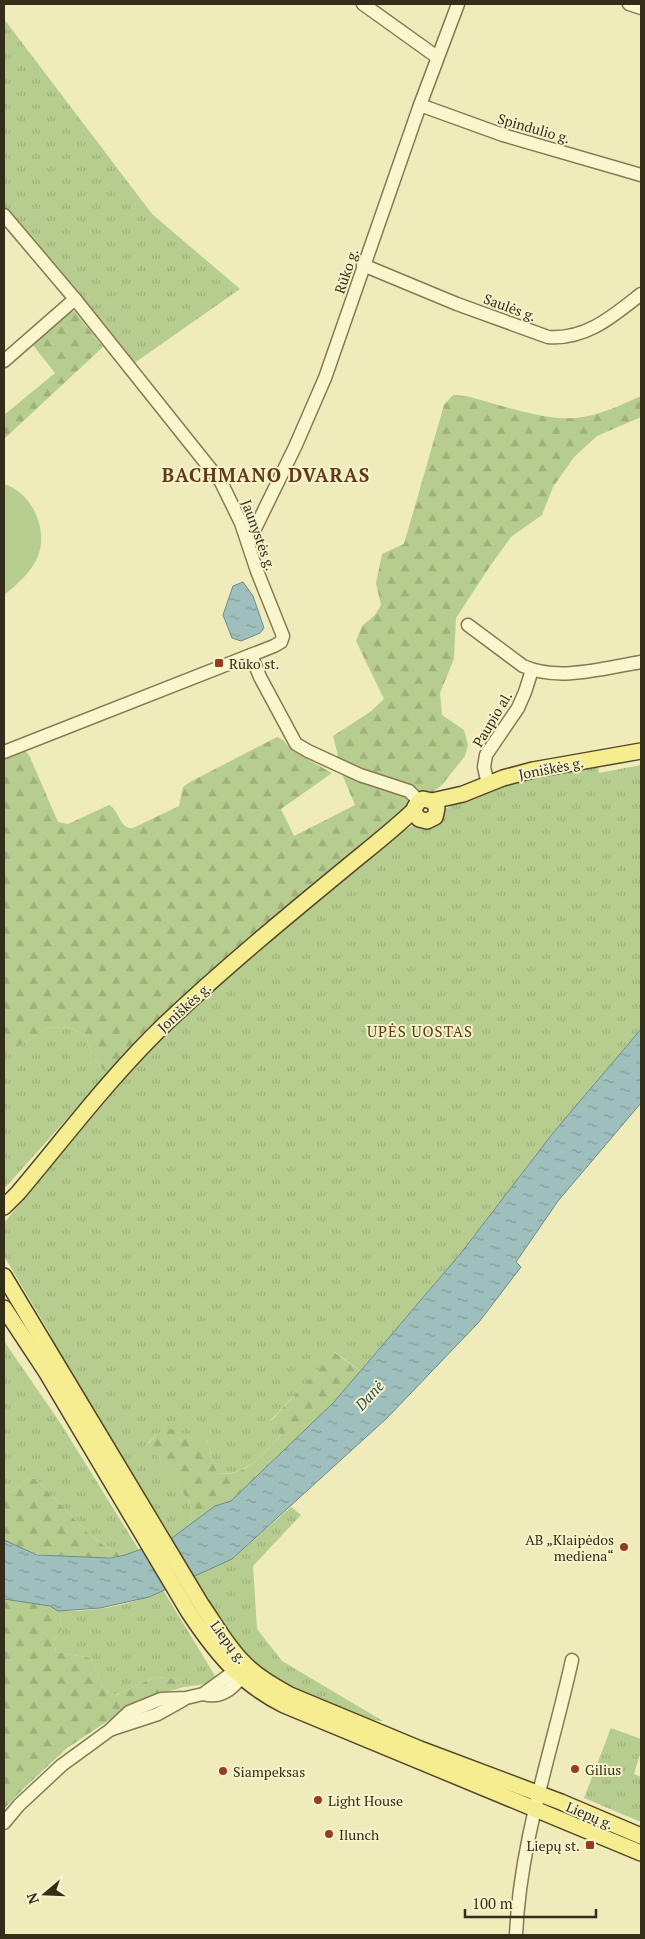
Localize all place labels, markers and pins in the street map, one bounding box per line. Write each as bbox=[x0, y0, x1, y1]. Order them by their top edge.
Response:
place label: Rūko st. bbox=[229, 654, 279, 673]
marker: Rūko st. bbox=[213, 657, 225, 669]
place label: AB „Klaipėdos mediena“ bbox=[525, 1530, 614, 1565]
marker: AB „Klaipėdos mediena“ bbox=[618, 1541, 630, 1553]
place label: Gilius bbox=[585, 1760, 621, 1779]
place label: Siampeksas bbox=[233, 1762, 305, 1781]
marker: Gilius bbox=[569, 1763, 581, 1775]
marker: Siampeksas bbox=[217, 1765, 229, 1777]
place label: Light House bbox=[328, 1791, 403, 1810]
marker: Light House bbox=[312, 1794, 324, 1806]
place label: Ilunch bbox=[339, 1825, 379, 1844]
marker: Ilunch bbox=[323, 1828, 335, 1840]
place label: Liepų st. bbox=[527, 1836, 580, 1855]
marker: Liepų st. bbox=[584, 1839, 596, 1851]

